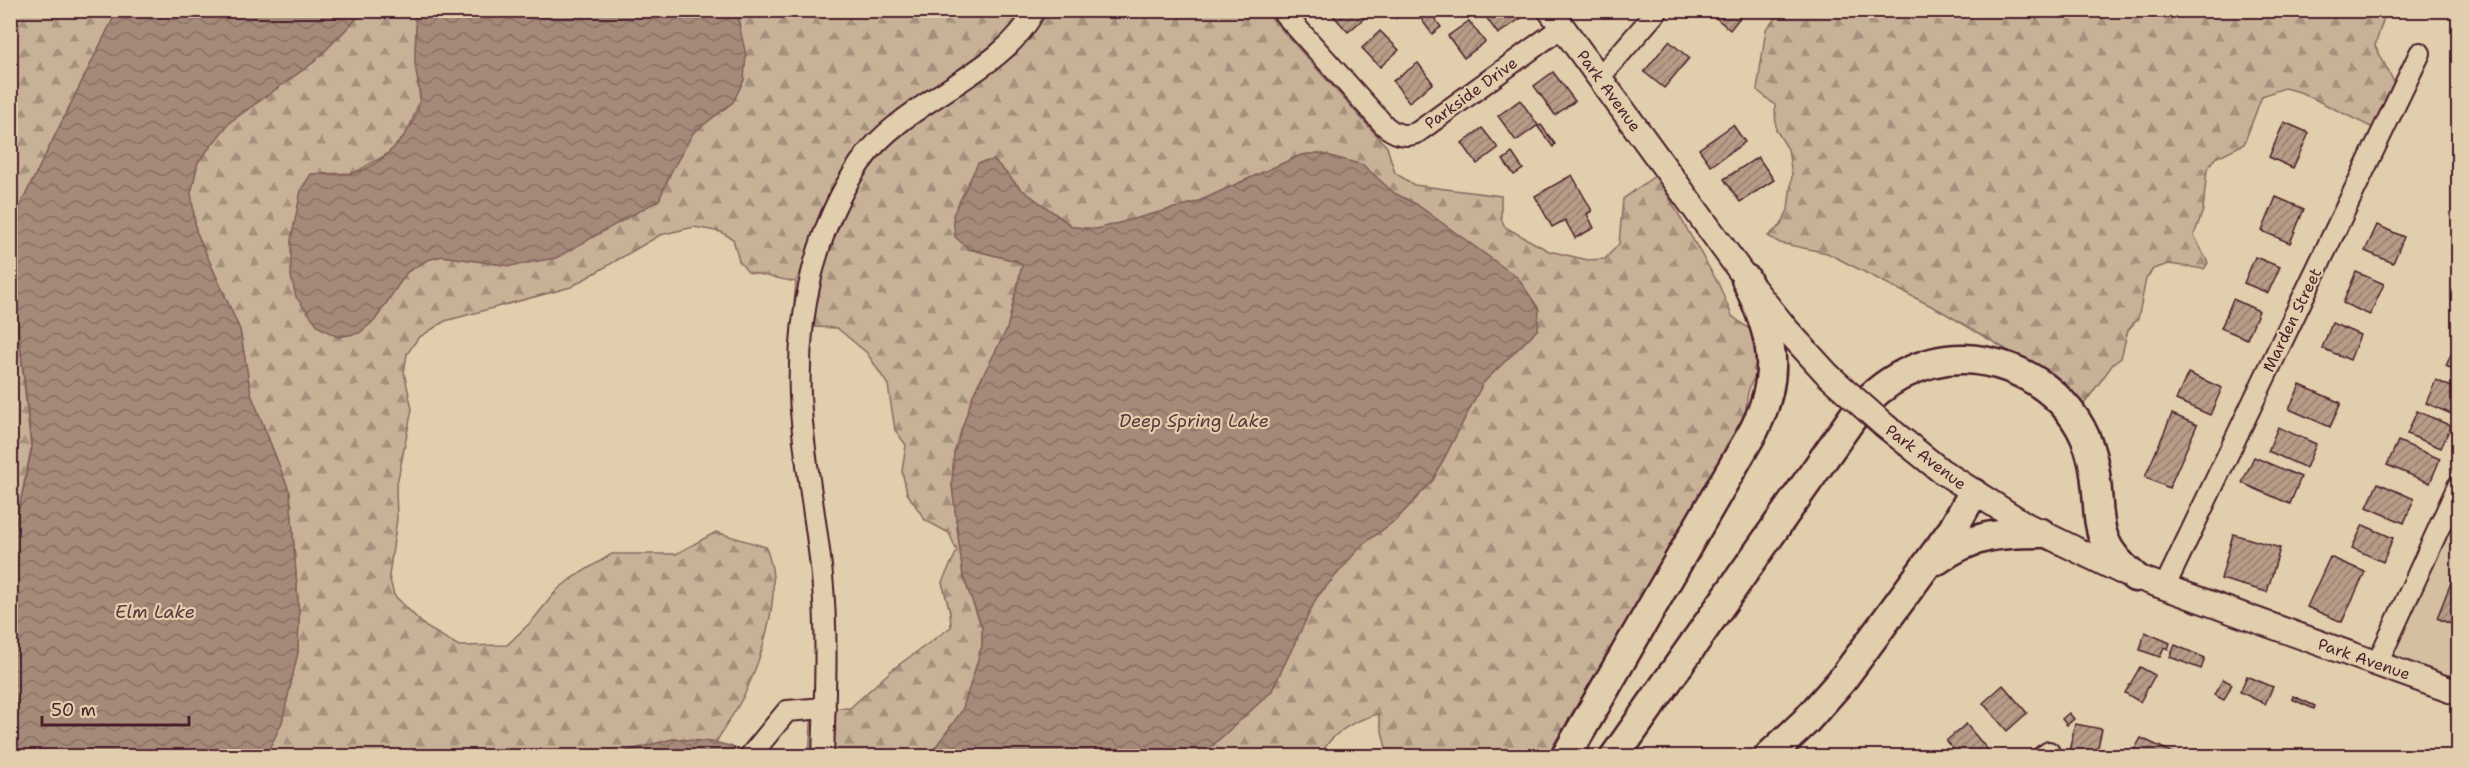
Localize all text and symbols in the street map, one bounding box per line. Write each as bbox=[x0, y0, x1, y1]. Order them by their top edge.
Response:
street label: Park Avenue bbox=[1572, 46, 1646, 136]
street label: Parkside Drive bbox=[1420, 52, 1522, 134]
street label: Marden Street bbox=[2258, 265, 2326, 375]
water label: Deep Spring Lake bbox=[1119, 409, 1269, 433]
street label: Park Avenue bbox=[1881, 420, 1971, 494]
water label: Elm Lake bbox=[115, 600, 195, 624]
street label: Park Avenue bbox=[2315, 633, 2413, 685]
scale bar bbox=[42, 689, 189, 727]
text: 50 m bbox=[51, 698, 96, 722]

